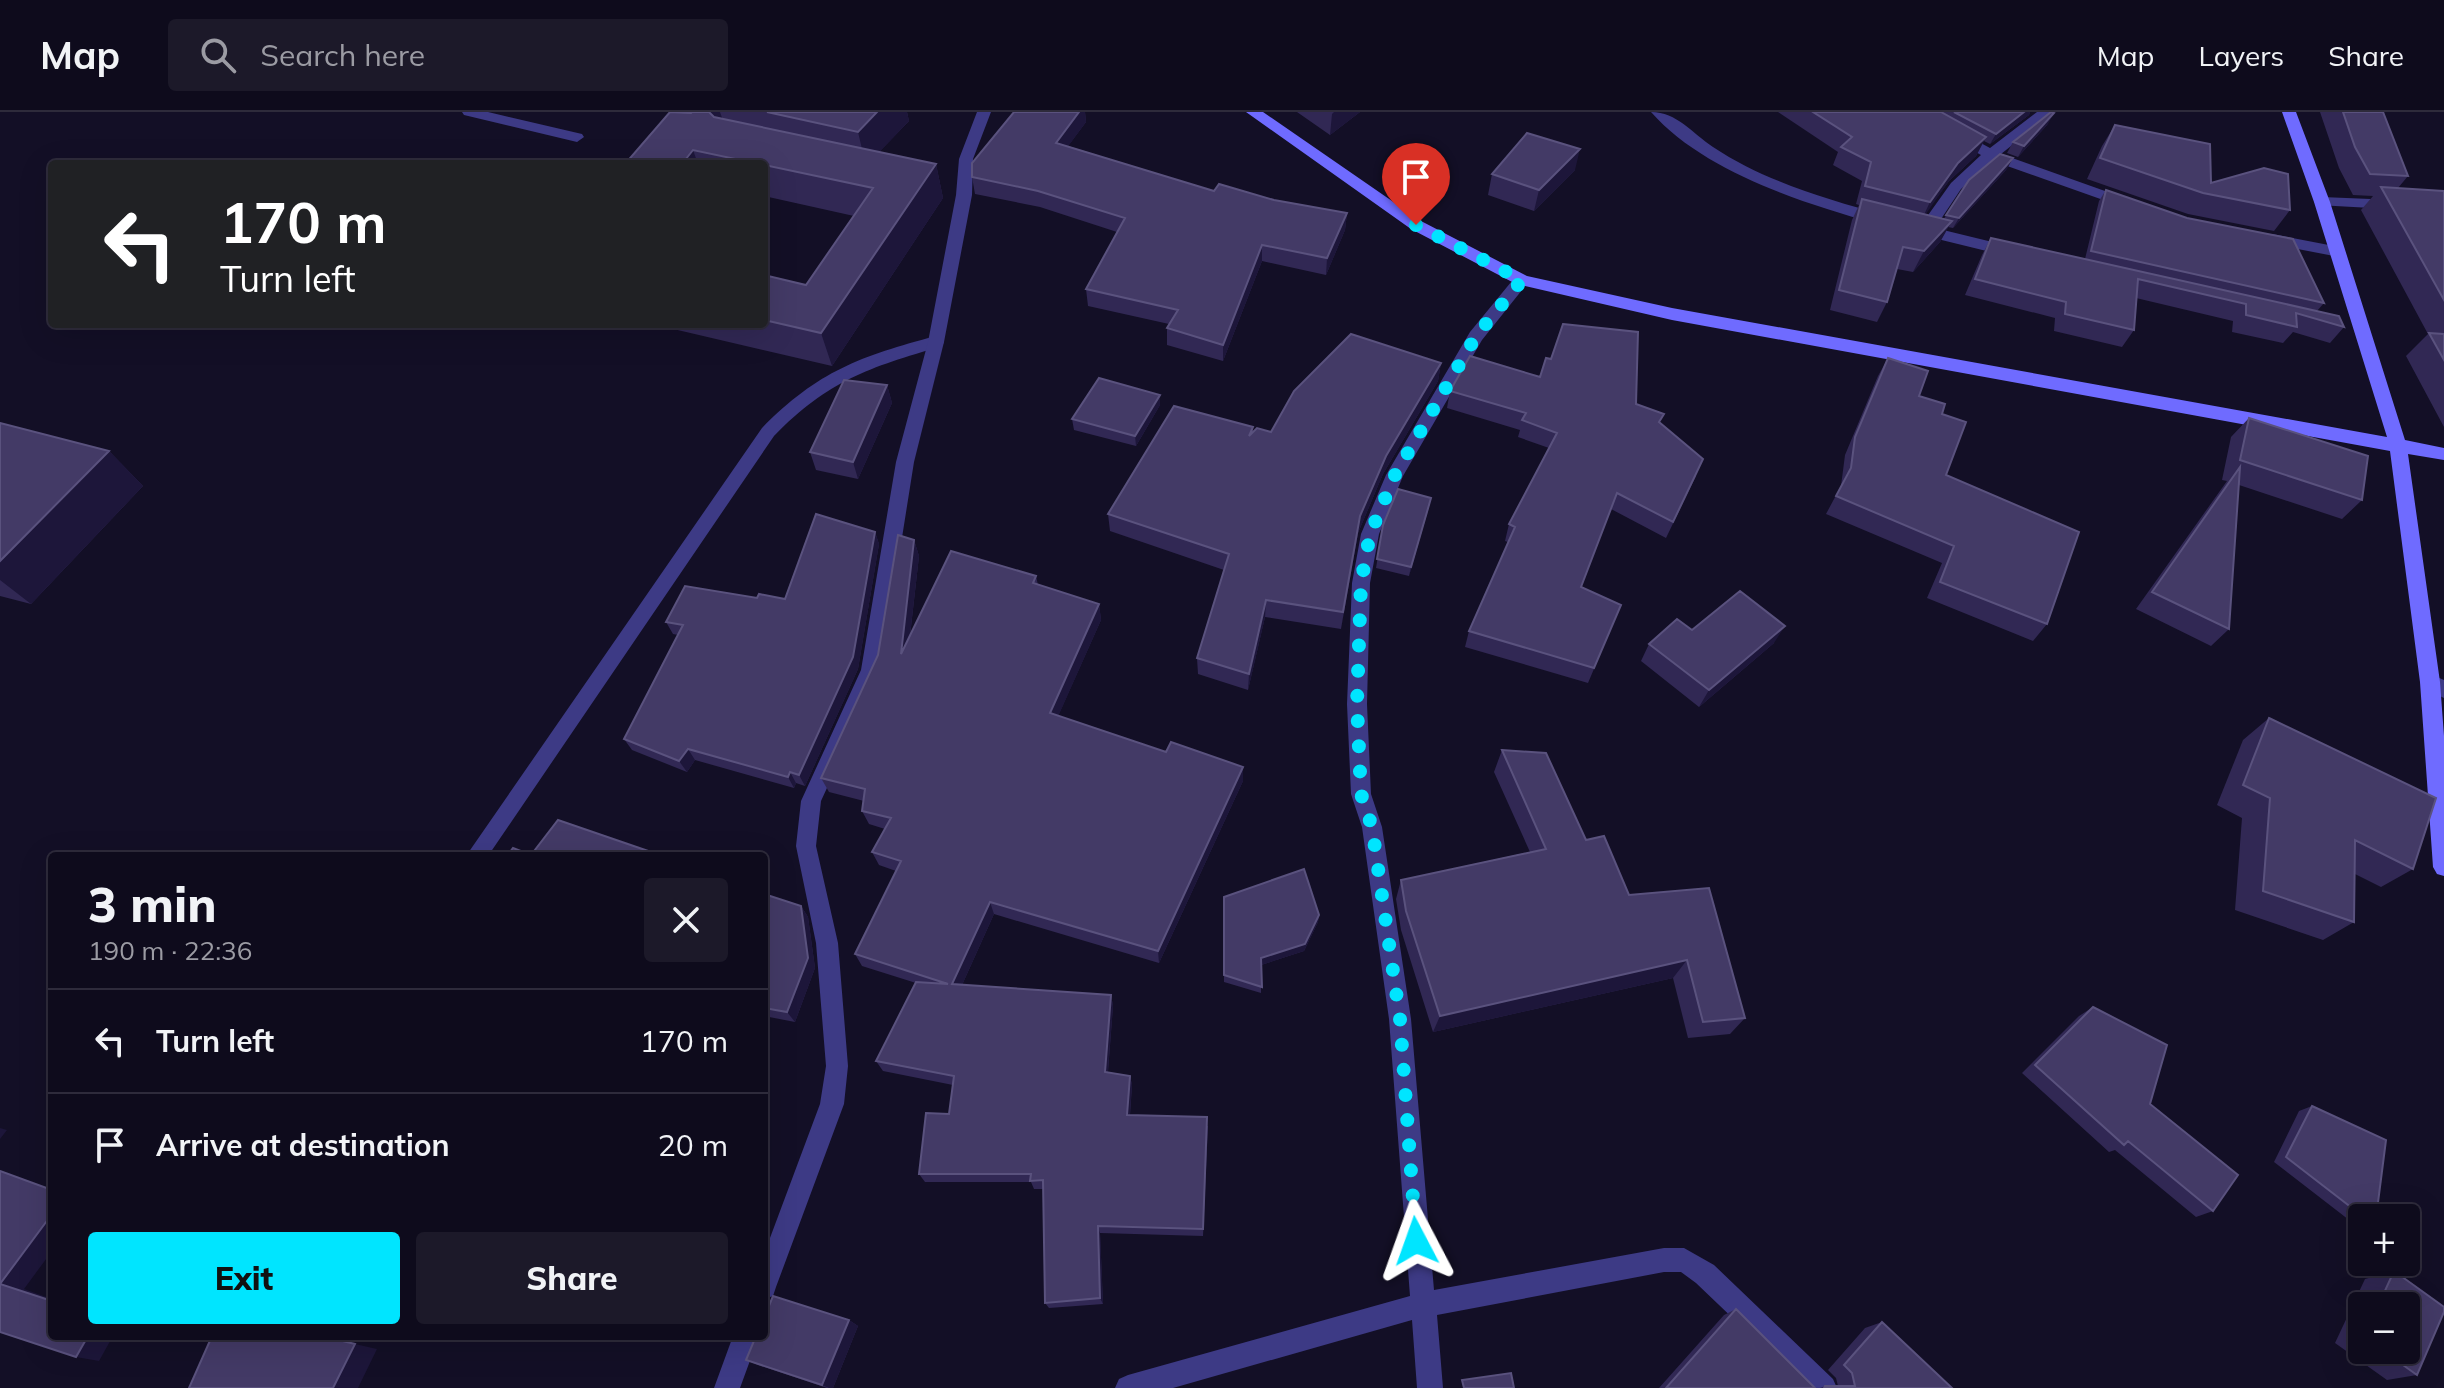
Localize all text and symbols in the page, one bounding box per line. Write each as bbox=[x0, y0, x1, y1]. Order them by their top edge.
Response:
search box bbox=[168, 19, 728, 91]
text: Map bbox=[40, 31, 120, 79]
icon: search bbox=[196, 33, 240, 77]
text: Search here bbox=[260, 36, 425, 74]
text: Map bbox=[2097, 38, 2154, 73]
text: Layers bbox=[2198, 38, 2284, 73]
text: Share bbox=[2328, 38, 2404, 73]
pin bbox=[1382, 143, 1450, 225]
icon: arrive bbox=[1394, 155, 1438, 199]
text: 170 m bbox=[220, 187, 387, 257]
icon: left bbox=[88, 192, 192, 296]
text: Turn left bbox=[220, 256, 356, 301]
text: 3 min bbox=[88, 874, 217, 934]
button: close bbox=[644, 878, 728, 962]
text: 190 m · 22:36 bbox=[88, 934, 252, 967]
icon: left bbox=[88, 1019, 132, 1063]
text: Turn left bbox=[156, 1022, 274, 1060]
text: 170 m bbox=[640, 1022, 728, 1060]
icon: arrive bbox=[88, 1123, 132, 1167]
text: Arrive at destination bbox=[156, 1126, 450, 1164]
text: 20 m bbox=[658, 1126, 728, 1164]
position arrow bbox=[1374, 1199, 1458, 1283]
map controls bbox=[2348, 1204, 2420, 1364]
button: + bbox=[2348, 1204, 2420, 1276]
button: Exit bbox=[88, 1232, 400, 1324]
button: Share bbox=[416, 1232, 728, 1324]
button: − bbox=[2348, 1292, 2420, 1364]

